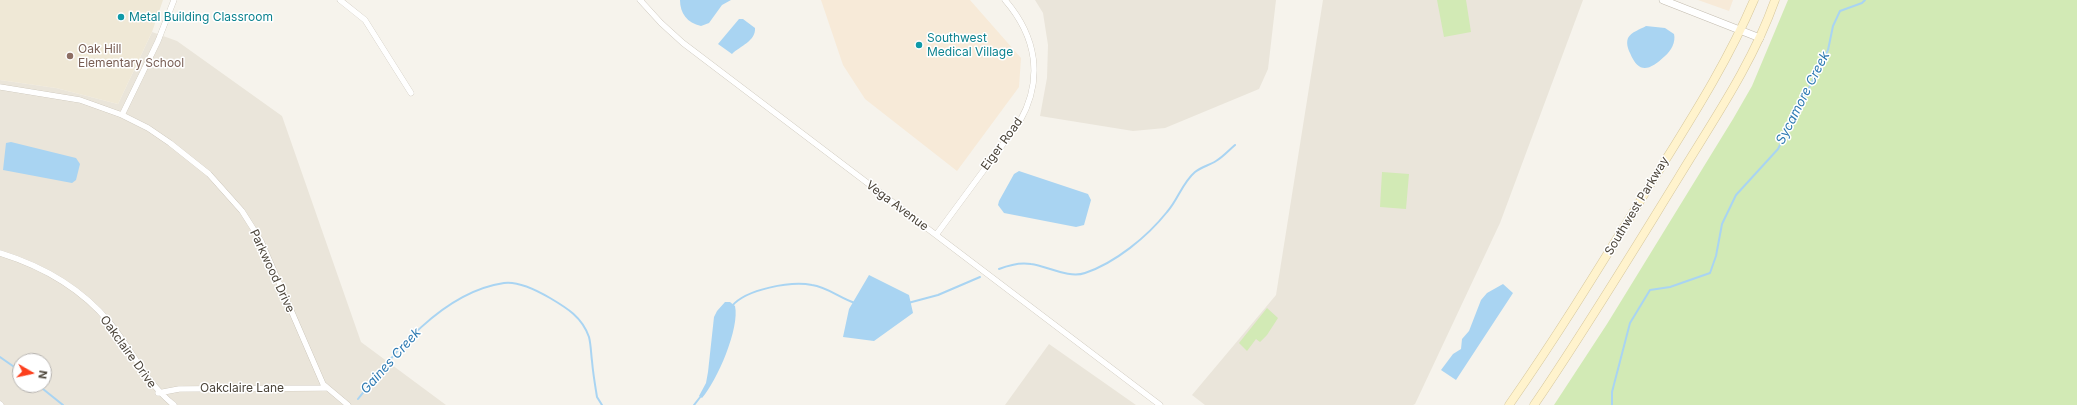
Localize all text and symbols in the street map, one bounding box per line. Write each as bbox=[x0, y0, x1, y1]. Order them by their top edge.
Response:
place label: Metal Building Classroom bbox=[129, 10, 273, 24]
marker: Metal Building Classroom bbox=[116, 12, 126, 22]
place label: Southwest Medical Village bbox=[927, 31, 1013, 59]
marker: Southwest Medical Village bbox=[914, 40, 924, 50]
place label: Oak Hill Elementary School bbox=[78, 42, 184, 70]
water label: Sycamore Creek bbox=[1773, 49, 1833, 147]
marker: Oak Hill Elementary School bbox=[65, 51, 75, 61]
street label: Eiger Road bbox=[978, 115, 1026, 173]
street label: Southwest Parkway bbox=[1602, 154, 1672, 258]
street label: Vega Avenue bbox=[863, 178, 931, 234]
street label: Parkwood Drive bbox=[246, 227, 298, 315]
street label: Oakclaire Drive bbox=[97, 313, 159, 391]
water label: Gaines Creek bbox=[358, 325, 424, 397]
north arrow bbox=[12, 353, 52, 393]
text: N bbox=[35, 369, 50, 380]
street label: Oakclaire Lane bbox=[200, 381, 284, 395]

